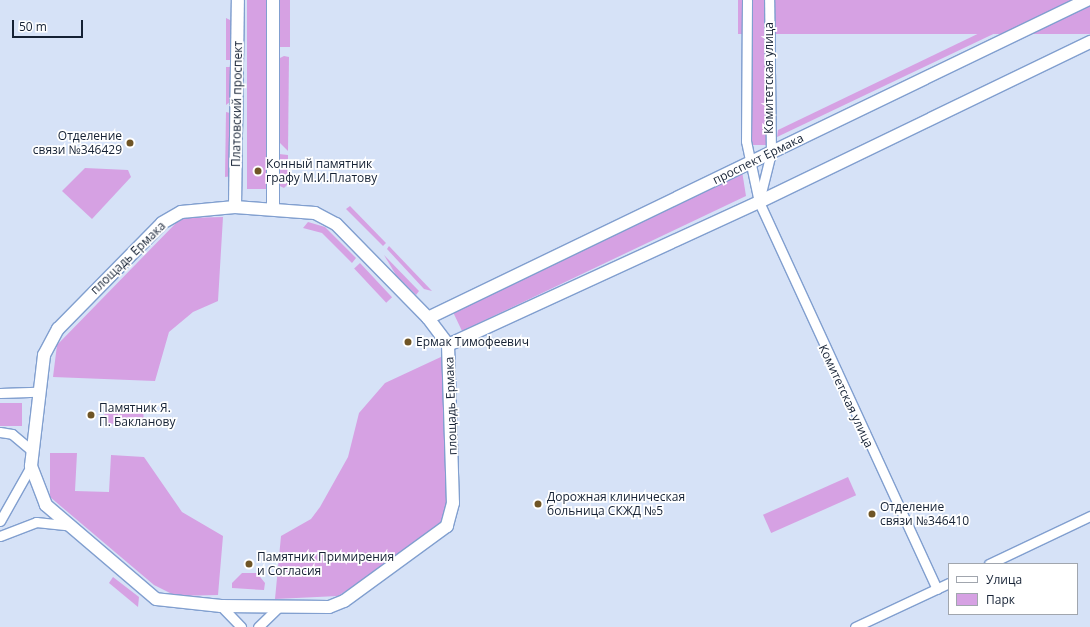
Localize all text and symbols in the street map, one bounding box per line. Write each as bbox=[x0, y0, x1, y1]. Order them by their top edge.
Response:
scale bar bbox=[14, 12, 85, 38]
text: 50 m bbox=[19, 18, 47, 35]
street label: Комитетская улица bbox=[762, 22, 776, 134]
street label: Платовский проспект bbox=[229, 41, 245, 167]
place label: Отделение связи №346429 bbox=[33, 129, 122, 157]
street label: проспект Ермака bbox=[710, 131, 806, 187]
marker: Отделение связи №346429 bbox=[125, 138, 135, 148]
place label: Конный памятник графу М.И.Платову bbox=[266, 157, 377, 185]
marker: Конный памятник графу М.И.Платову bbox=[253, 166, 263, 176]
street label: площадь Ермака bbox=[88, 219, 168, 297]
place label: Ермак Тимофеевич bbox=[416, 335, 529, 349]
marker: Ермак Тимофеевич bbox=[403, 337, 413, 347]
street label: Комитетская улица bbox=[816, 342, 876, 450]
street label: площадь Ермака bbox=[442, 357, 460, 455]
place label: Памятник Я. П. Бакланову bbox=[99, 401, 175, 429]
marker: Памятник Я. П. Бакланову bbox=[86, 410, 96, 420]
place label: Дорожная клиническая больница СКЖД №5 bbox=[547, 490, 685, 518]
marker: Дорожная клиническая больница СКЖД №5 bbox=[532, 498, 544, 510]
place label: Отделение связи №346410 bbox=[880, 500, 969, 528]
marker: Отделение связи №346410 bbox=[867, 509, 877, 519]
place label: Памятник Примирения и Cогласия bbox=[257, 550, 394, 578]
marker: Памятник Примирения и Cогласия bbox=[244, 559, 254, 569]
legend bbox=[948, 563, 1078, 615]
text: Улица bbox=[986, 571, 1022, 588]
text: Парк bbox=[986, 591, 1015, 608]

